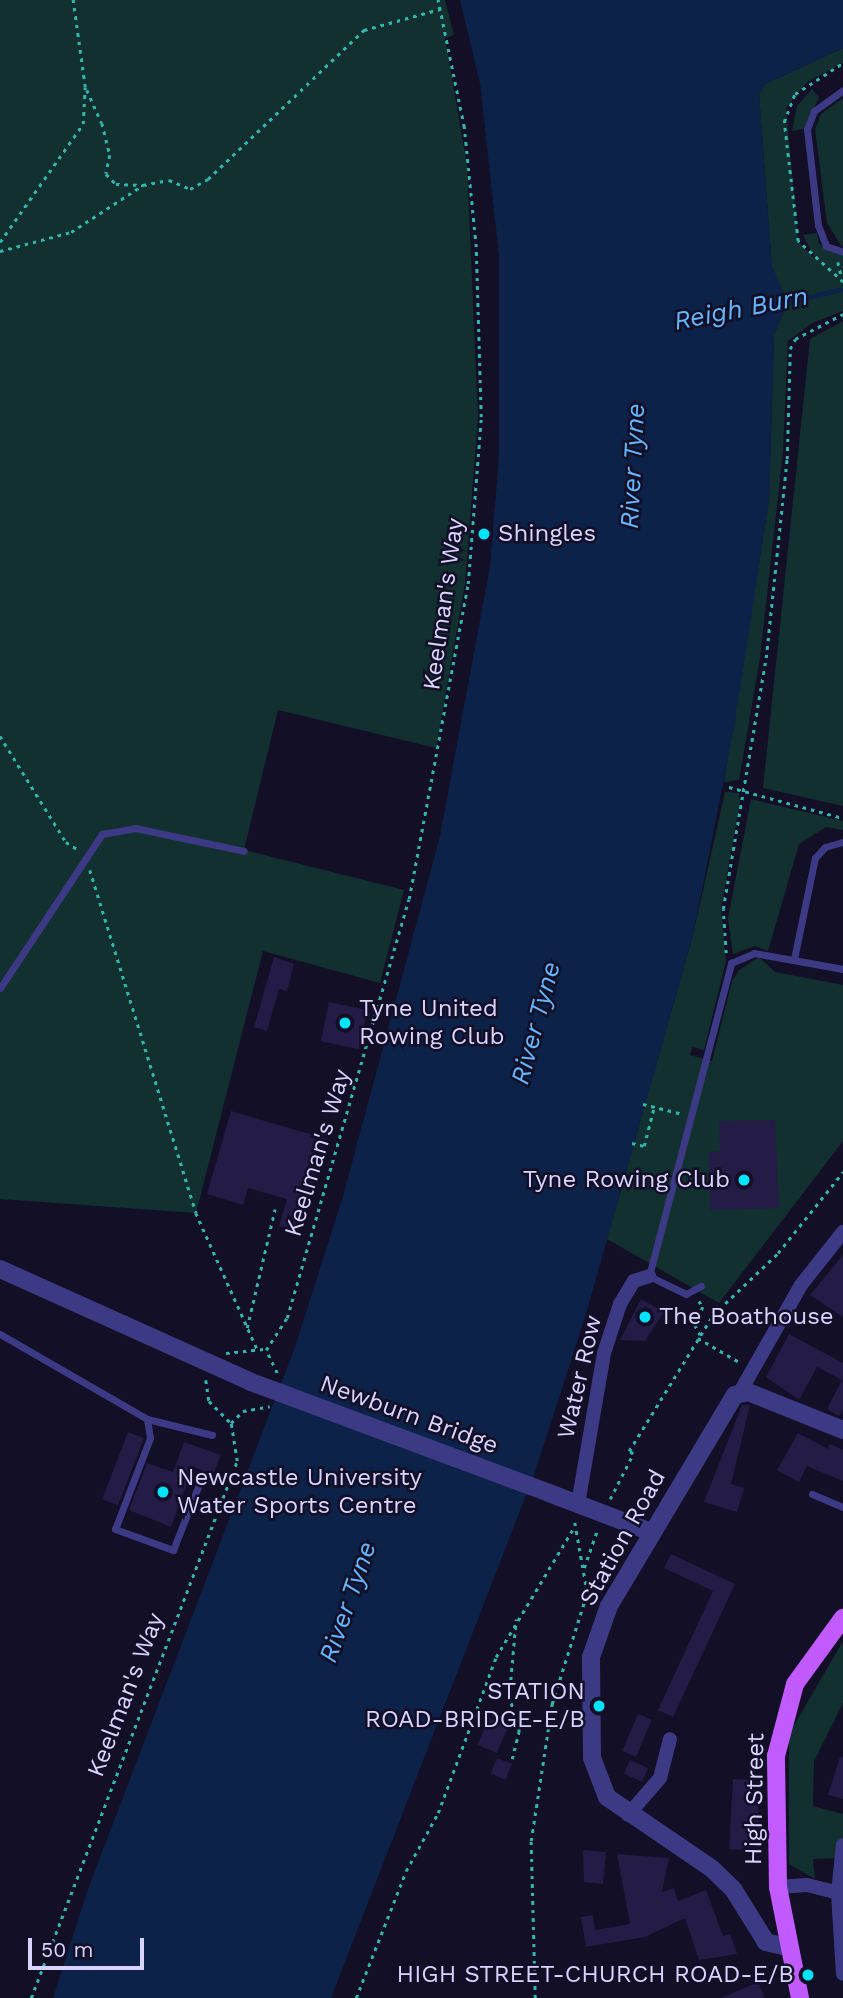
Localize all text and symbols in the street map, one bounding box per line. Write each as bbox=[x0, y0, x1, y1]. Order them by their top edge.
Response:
water label: Reigh Burn bbox=[671, 281, 811, 337]
water label: River Tyne bbox=[614, 402, 652, 530]
street label: Keelman's Way bbox=[418, 516, 470, 692]
place label: Shingles bbox=[498, 520, 596, 548]
marker: Shingles bbox=[476, 526, 492, 542]
water label: River Tyne bbox=[504, 958, 568, 1088]
place label: Tyne United Rowing Club bbox=[359, 995, 504, 1051]
marker: Tyne United Rowing Club bbox=[337, 1015, 353, 1031]
street label: Keelman's Way bbox=[279, 1066, 357, 1240]
place label: Tyne Rowing Club bbox=[523, 1166, 730, 1194]
marker: Tyne Rowing Club bbox=[736, 1172, 752, 1188]
place label: The Boathouse bbox=[659, 1303, 834, 1331]
marker: The Boathouse bbox=[637, 1309, 653, 1325]
street label: Water Row bbox=[552, 1312, 608, 1442]
street label: Newburn Bridge bbox=[316, 1369, 502, 1461]
place label: Newcastle University Water Sports Centre bbox=[177, 1464, 422, 1520]
street label: Station Road bbox=[574, 1465, 672, 1611]
marker: Newcastle University Water Sports Centre bbox=[155, 1484, 171, 1500]
water label: River Tyne bbox=[313, 1537, 383, 1667]
street label: Keelman's Way bbox=[81, 1609, 171, 1781]
place label: STATION ROAD-BRIDGE-E/B bbox=[365, 1678, 585, 1734]
marker: STATION ROAD-BRIDGE-E/B bbox=[591, 1698, 607, 1714]
street label: High Street bbox=[739, 1733, 771, 1865]
scale bar bbox=[32, 1924, 147, 1968]
text: 50 m bbox=[41, 1937, 93, 1962]
place label: HIGH STREET-CHURCH ROAD-E/B bbox=[397, 1961, 794, 1989]
marker: HIGH STREET-CHURCH ROAD-E/B bbox=[800, 1967, 816, 1983]

